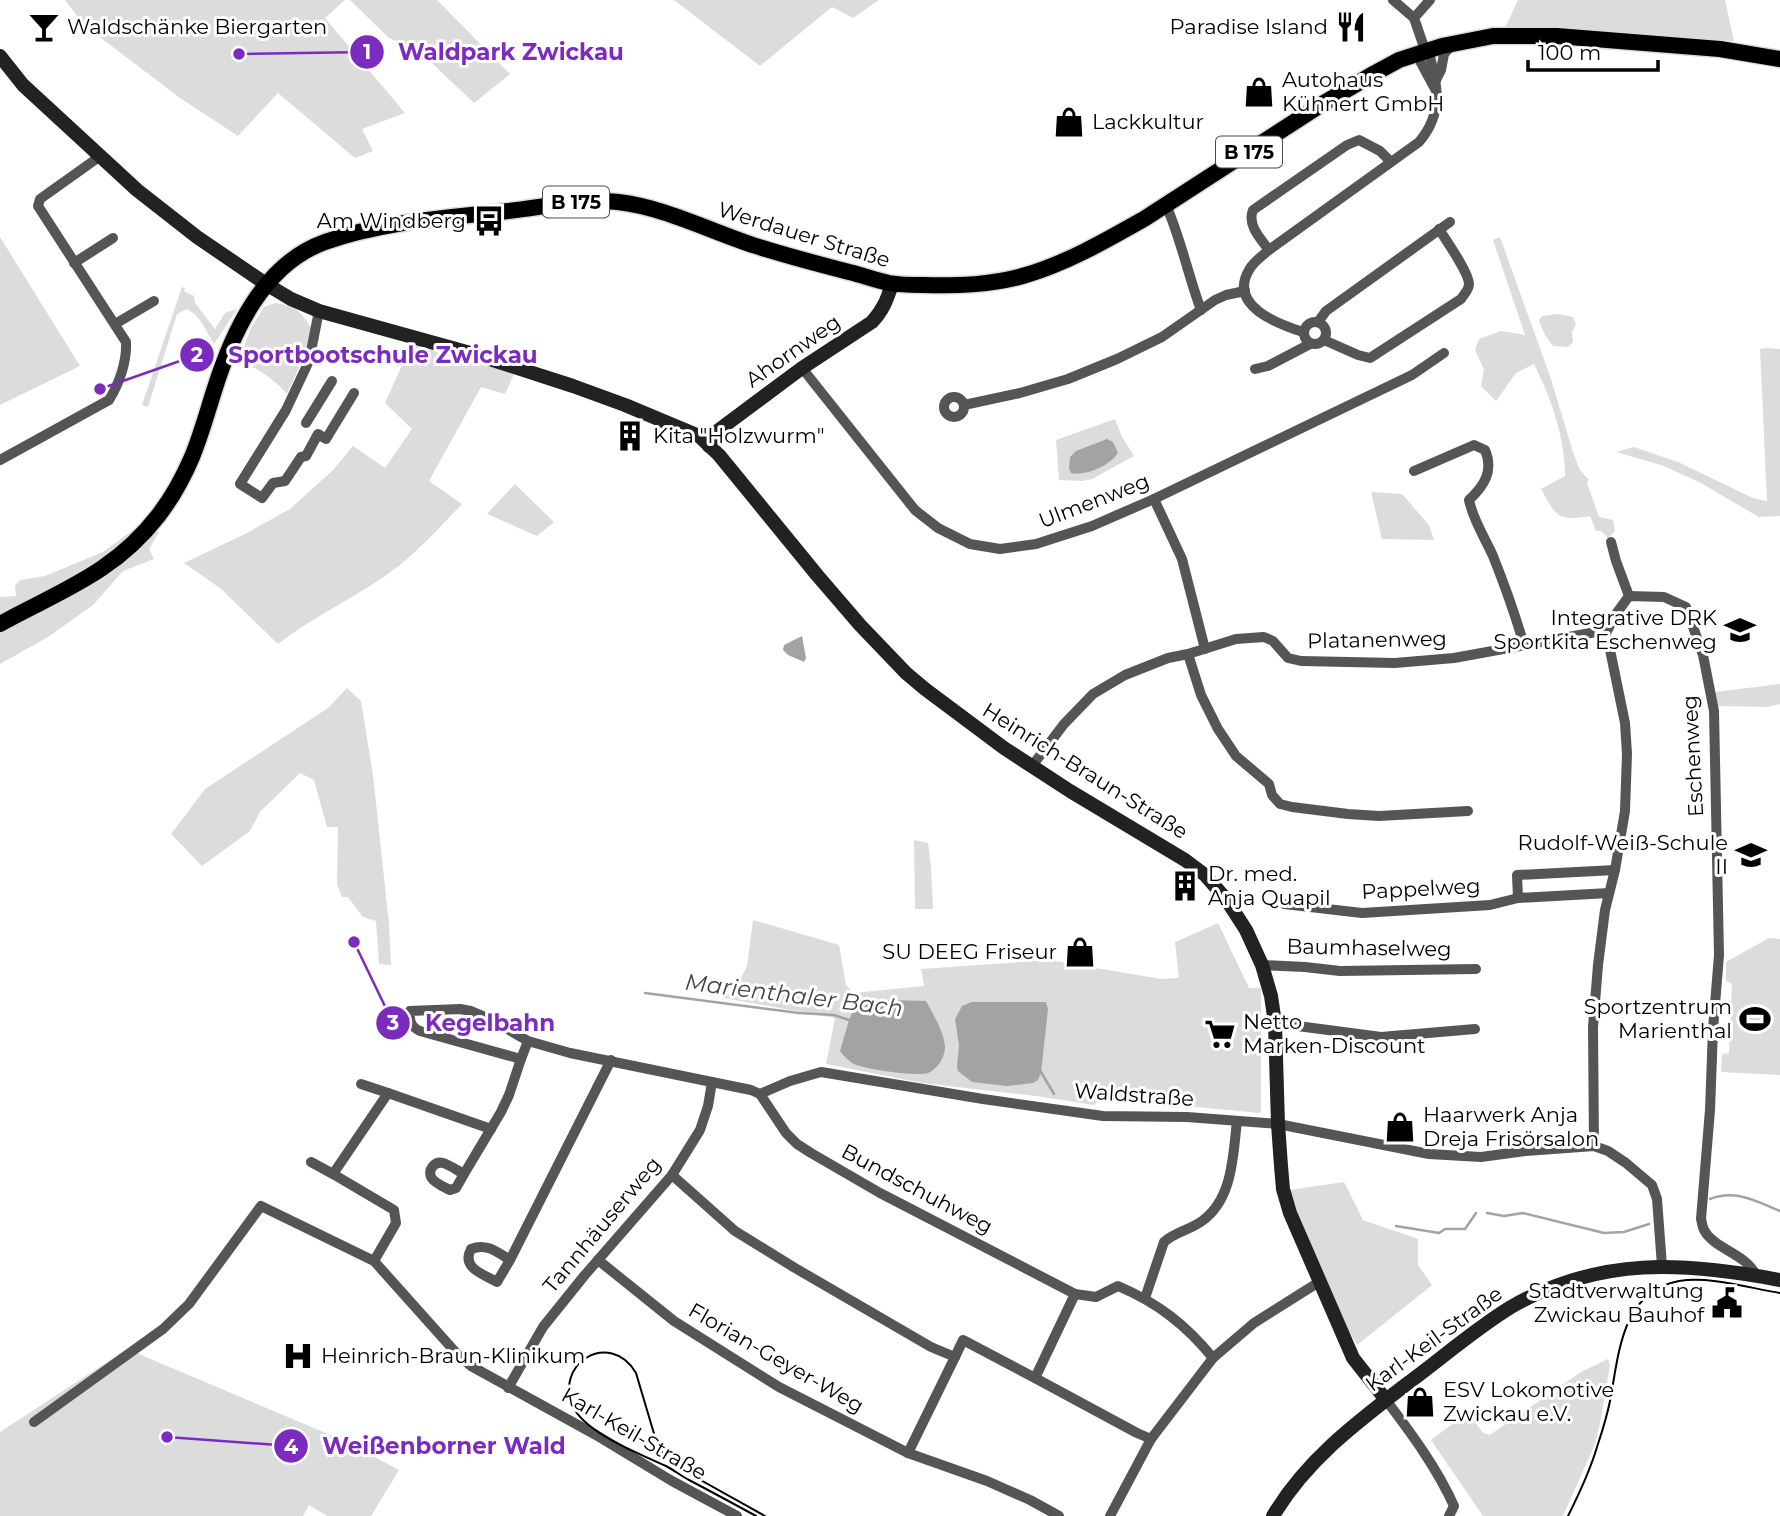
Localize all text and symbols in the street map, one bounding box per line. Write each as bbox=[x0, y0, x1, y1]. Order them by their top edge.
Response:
bar icon: Waldschänke Biergarten bbox=[27, 10, 61, 44]
restaurant icon: Paradise Island bbox=[1334, 10, 1368, 44]
place label: Waldschänke Biergarten bbox=[67, 14, 327, 39]
place label: Paradise Island bbox=[1170, 14, 1328, 39]
scale bar bbox=[1528, 28, 1658, 72]
callout: Waldpark Zwickau bbox=[349, 30, 638, 74]
text: Waldpark Zwickau bbox=[398, 38, 624, 66]
text: 1 bbox=[363, 39, 371, 64]
text: 100 m bbox=[1538, 40, 1601, 65]
place label: Autohaus Kühnert GmbH bbox=[1282, 67, 1444, 116]
shop icon: Autohaus Kühnert GmbH bbox=[1242, 75, 1276, 109]
shop icon: Lackkultur bbox=[1052, 105, 1086, 139]
place label: Lackkultur bbox=[1092, 109, 1204, 134]
road number: B 175 bbox=[1216, 136, 1282, 168]
road number: B 175 bbox=[543, 186, 609, 218]
street label: Werdauer Straße bbox=[715, 196, 893, 273]
bus stop icon: Am Windberg bbox=[472, 204, 506, 238]
place label: Am Windberg bbox=[317, 208, 466, 233]
street label: Ahornweg bbox=[741, 309, 845, 392]
callout: Sportbootschule Zwickau bbox=[180, 333, 552, 377]
text: Sportbootschule Zwickau bbox=[228, 341, 538, 369]
text: 2 bbox=[191, 342, 203, 367]
building icon: Kita "Holzwurm" bbox=[613, 419, 647, 453]
place label: Kita "Holzwurm" bbox=[653, 423, 825, 448]
street label: Ulmenweg bbox=[1035, 468, 1153, 533]
place label: Integrative DRK Sportkita Eschenweg bbox=[1494, 605, 1717, 654]
school or university icon: Integrative DRK Sportkita Eschenweg bbox=[1723, 613, 1757, 647]
street label: Platanenweg bbox=[1307, 626, 1447, 653]
street label: Eschenweg bbox=[1677, 695, 1708, 818]
street label: Heinrich-Braun-Straße bbox=[978, 697, 1192, 844]
place label: Rudolf-Weiß-Schule II bbox=[1518, 830, 1728, 879]
school or university icon: Rudolf-Weiß-Schule II bbox=[1734, 838, 1768, 872]
place label: Dr. med. Anja Quapil bbox=[1208, 861, 1331, 910]
building icon: Dr. med. Anja Quapil bbox=[1168, 869, 1202, 903]
street label: Pappelweg bbox=[1361, 873, 1481, 904]
street label: Baumhaselweg bbox=[1286, 934, 1452, 961]
shop icon: SU DEEG Friseur bbox=[1063, 935, 1097, 969]
place label: SU DEEG Friseur bbox=[882, 939, 1057, 964]
water label: Marienthaler Bach bbox=[683, 968, 905, 1022]
place label: Sportzentrum Marienthal bbox=[1584, 994, 1732, 1043]
callout: Kegelbahn bbox=[375, 1001, 569, 1045]
sports icon: Sportzentrum Marienthal bbox=[1738, 1002, 1772, 1036]
text: Kegelbahn bbox=[425, 1009, 555, 1037]
place label: Netto Marken-Discount bbox=[1243, 1009, 1426, 1058]
text: 3 bbox=[386, 1010, 399, 1035]
supermarket icon: Netto Marken-Discount bbox=[1203, 1017, 1237, 1051]
street label: Waldstraße bbox=[1073, 1078, 1195, 1111]
place label: Haarwerk Anja Dreja Frisörsalon bbox=[1423, 1102, 1599, 1151]
shop icon: Haarwerk Anja Dreja Frisörsalon bbox=[1383, 1110, 1417, 1144]
street label: Bundschuhweg bbox=[837, 1138, 997, 1239]
street label: Tannhäuserweg bbox=[537, 1152, 666, 1298]
place label: Stadtverwaltung Zwickau Bauhof bbox=[1529, 1278, 1705, 1327]
street label: Karl-Keil-Straße bbox=[1360, 1281, 1507, 1397]
public building icon: Stadtverwaltung Zwickau Bauhof bbox=[1710, 1286, 1744, 1320]
street label: Florian-Geyer-Weg bbox=[684, 1297, 868, 1418]
hospital icon: Heinrich-Braun-Klinikum bbox=[281, 1339, 315, 1373]
place label: Heinrich-Braun-Klinikum bbox=[321, 1343, 585, 1368]
place label: ESV Lokomotive Zwickau e.V. bbox=[1443, 1377, 1614, 1426]
street label: Karl-Keil-Straße bbox=[557, 1382, 711, 1485]
shop icon: ESV Lokomotive Zwickau e.V. bbox=[1403, 1385, 1437, 1419]
callout: Weißenborner Wald bbox=[273, 1424, 580, 1468]
text: Weißenborner Wald bbox=[322, 1432, 566, 1460]
text: 4 bbox=[284, 1434, 299, 1459]

